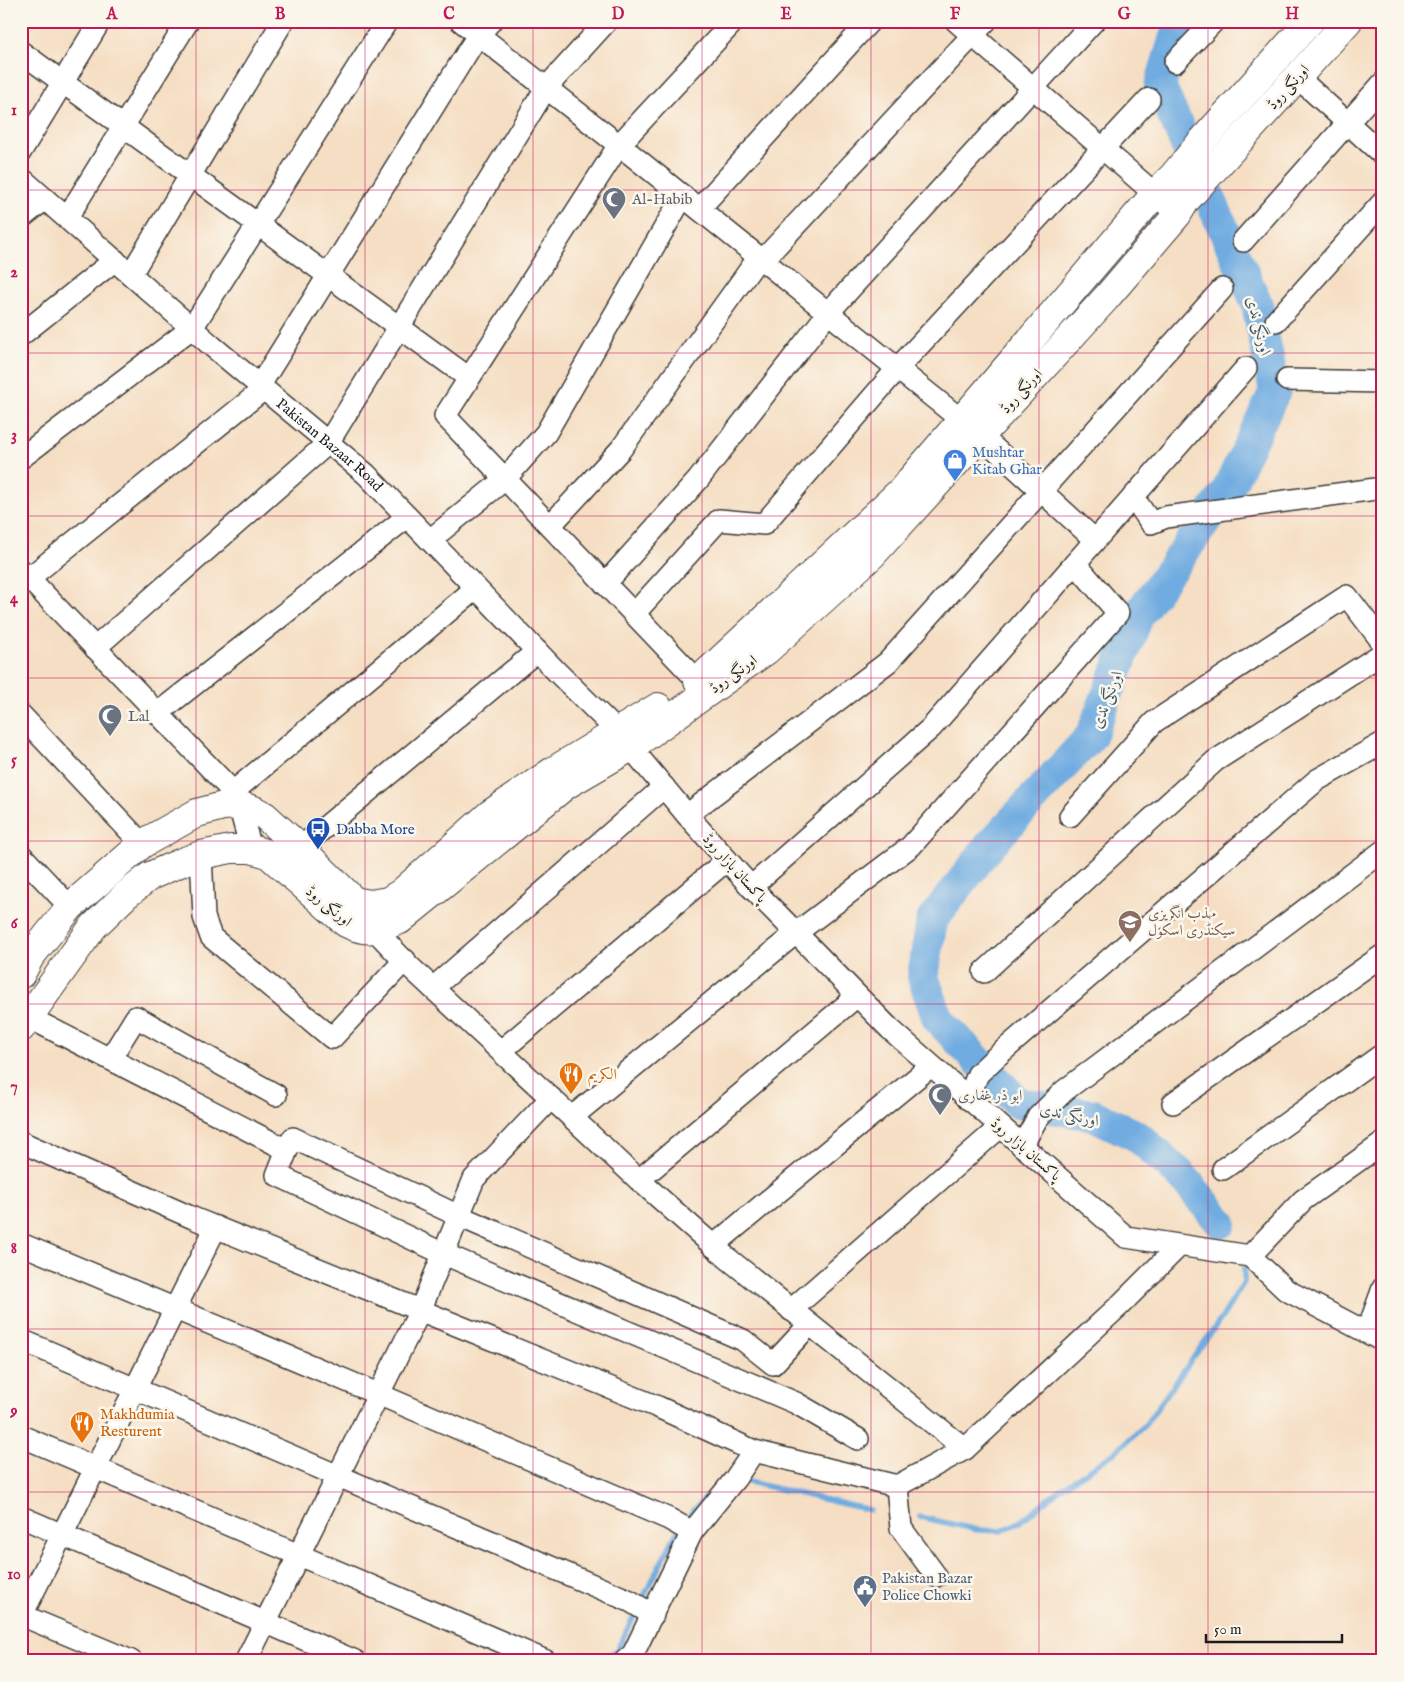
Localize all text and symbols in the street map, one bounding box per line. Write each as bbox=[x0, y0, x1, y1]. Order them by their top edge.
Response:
text: A bbox=[106, 5, 119, 25]
text: B bbox=[275, 5, 286, 25]
text: C bbox=[443, 5, 455, 25]
text: D bbox=[612, 5, 625, 25]
text: E bbox=[780, 5, 792, 25]
text: F bbox=[950, 5, 961, 25]
text: G bbox=[1118, 5, 1131, 25]
text: H bbox=[1285, 5, 1299, 25]
street label: اورنگی روڈ bbox=[1263, 61, 1314, 115]
text: 1 bbox=[11, 101, 17, 121]
mosque icon: Al-Habib bbox=[601, 186, 627, 220]
place label: Al-Habib bbox=[631, 190, 693, 209]
text: 2 bbox=[10, 263, 18, 283]
water label: اورنگی ندی bbox=[1241, 294, 1276, 358]
street label: اورنگی روڈ bbox=[996, 365, 1047, 419]
street label: Pakistan Bazaar Road bbox=[272, 394, 387, 496]
text: 3 bbox=[11, 426, 17, 446]
place label: Mushtar Kitab Ghar bbox=[972, 443, 1042, 479]
shop icon: Mushtar Kitab Ghar bbox=[942, 448, 968, 482]
text: 4 bbox=[10, 589, 19, 609]
street label: اورنگی روڈ bbox=[706, 651, 762, 699]
water label: اورنگی ندی bbox=[1087, 667, 1128, 732]
mosque icon: Lal bbox=[97, 703, 123, 737]
place label: Lal bbox=[128, 707, 150, 726]
text: 5 bbox=[11, 751, 17, 771]
bus stop icon: Dabba More bbox=[305, 816, 331, 850]
place label: Dabba More bbox=[336, 820, 415, 839]
street label: پاکستان بازار روڈ bbox=[698, 830, 772, 909]
street label: اورنگی روڈ bbox=[301, 882, 356, 932]
place label: مہذب انگریزی سیکنڈری اسکول bbox=[1148, 904, 1235, 940]
school or university icon: مہذب انگریزی سیکنڈری اسکول bbox=[1117, 909, 1143, 943]
text: 6 bbox=[11, 914, 19, 934]
restaurant icon: الکریم bbox=[558, 1061, 584, 1095]
place label: الکریم bbox=[588, 1065, 617, 1087]
text: 7 bbox=[10, 1077, 18, 1097]
mosque icon: ابو ذر غفاری bbox=[927, 1082, 953, 1116]
place label: ابو ذر غفاری bbox=[958, 1086, 1022, 1105]
water label: اورنگی ندی bbox=[1038, 1099, 1102, 1132]
street label: پاکستان بازار روڈ bbox=[986, 1114, 1066, 1187]
text: 8 bbox=[11, 1239, 17, 1259]
text: 9 bbox=[10, 1402, 18, 1422]
place label: Makhdumia Resturent bbox=[100, 1405, 175, 1441]
restaurant icon: Makhdumia Resturent bbox=[69, 1410, 95, 1444]
text: 10 bbox=[7, 1565, 21, 1585]
place label: Pakistan Bazar Police Chowki bbox=[882, 1569, 973, 1605]
public building icon: Pakistan Bazar Police Chowki bbox=[852, 1574, 878, 1608]
scale bar bbox=[1206, 1612, 1343, 1644]
text: 50 m bbox=[1214, 1620, 1242, 1639]

